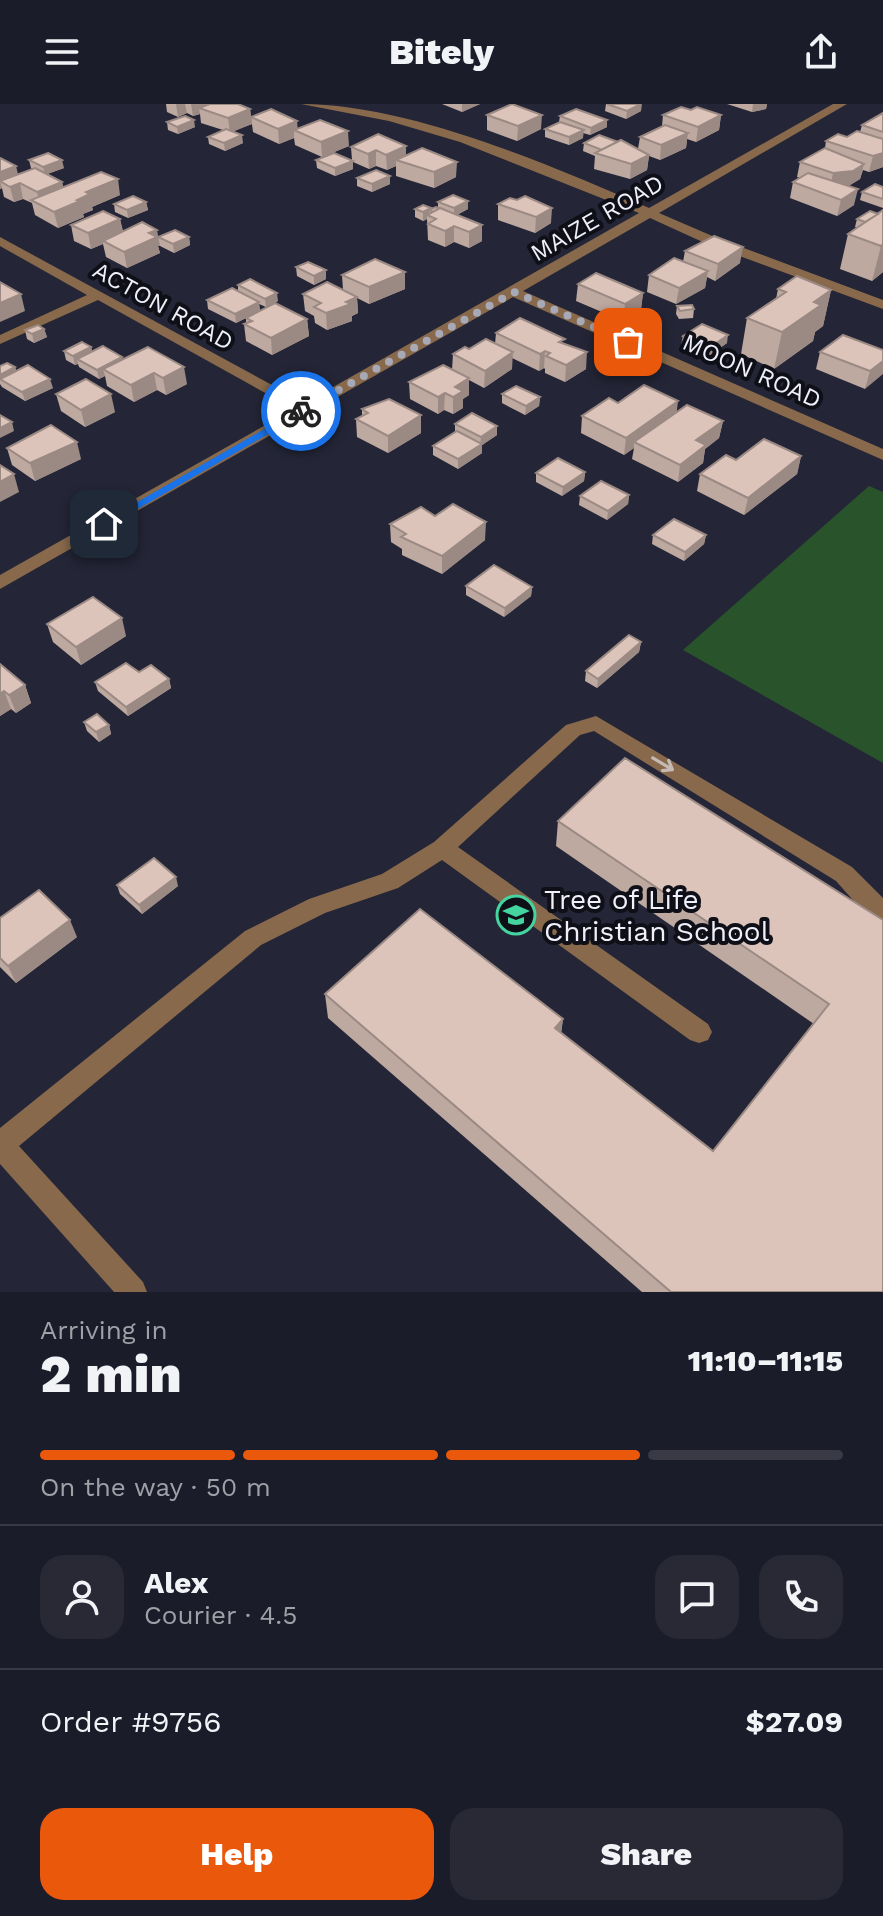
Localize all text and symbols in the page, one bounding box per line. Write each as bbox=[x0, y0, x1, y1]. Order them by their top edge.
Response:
icon: menu bbox=[40, 30, 84, 74]
icon: share bbox=[799, 30, 843, 74]
text: Bitely bbox=[389, 31, 494, 73]
street label: MAIZE ROAD bbox=[526, 169, 668, 267]
street label: ACTON ROAD bbox=[88, 256, 238, 356]
pin bbox=[594, 308, 662, 376]
icon: bag bbox=[606, 320, 650, 364]
street label: MOON ROAD bbox=[678, 328, 826, 414]
courier bbox=[261, 371, 341, 451]
icon: bike bbox=[279, 389, 323, 433]
pin bbox=[70, 490, 138, 558]
icon: home bbox=[82, 502, 126, 546]
one-way arrow bbox=[651, 756, 674, 772]
place label: Tree of Life Christian School bbox=[544, 883, 770, 948]
school or university icon: Tree of Life Christian School bbox=[495, 894, 537, 936]
text: Arriving in bbox=[40, 1315, 168, 1345]
text: 11:10–11:15 bbox=[688, 1343, 843, 1378]
text: 2 min bbox=[40, 1344, 182, 1405]
text: On the way · 50 m bbox=[40, 1472, 271, 1502]
button: person bbox=[40, 1555, 124, 1639]
button: chat bbox=[655, 1555, 739, 1639]
button: phone bbox=[759, 1555, 843, 1639]
text: Alex bbox=[144, 1565, 208, 1600]
text: Courier · 4.5 bbox=[144, 1600, 297, 1630]
text: Order #9756 bbox=[40, 1704, 222, 1739]
text: $27.09 bbox=[746, 1704, 843, 1739]
button: Help bbox=[40, 1808, 434, 1900]
button: Share bbox=[450, 1808, 843, 1900]

